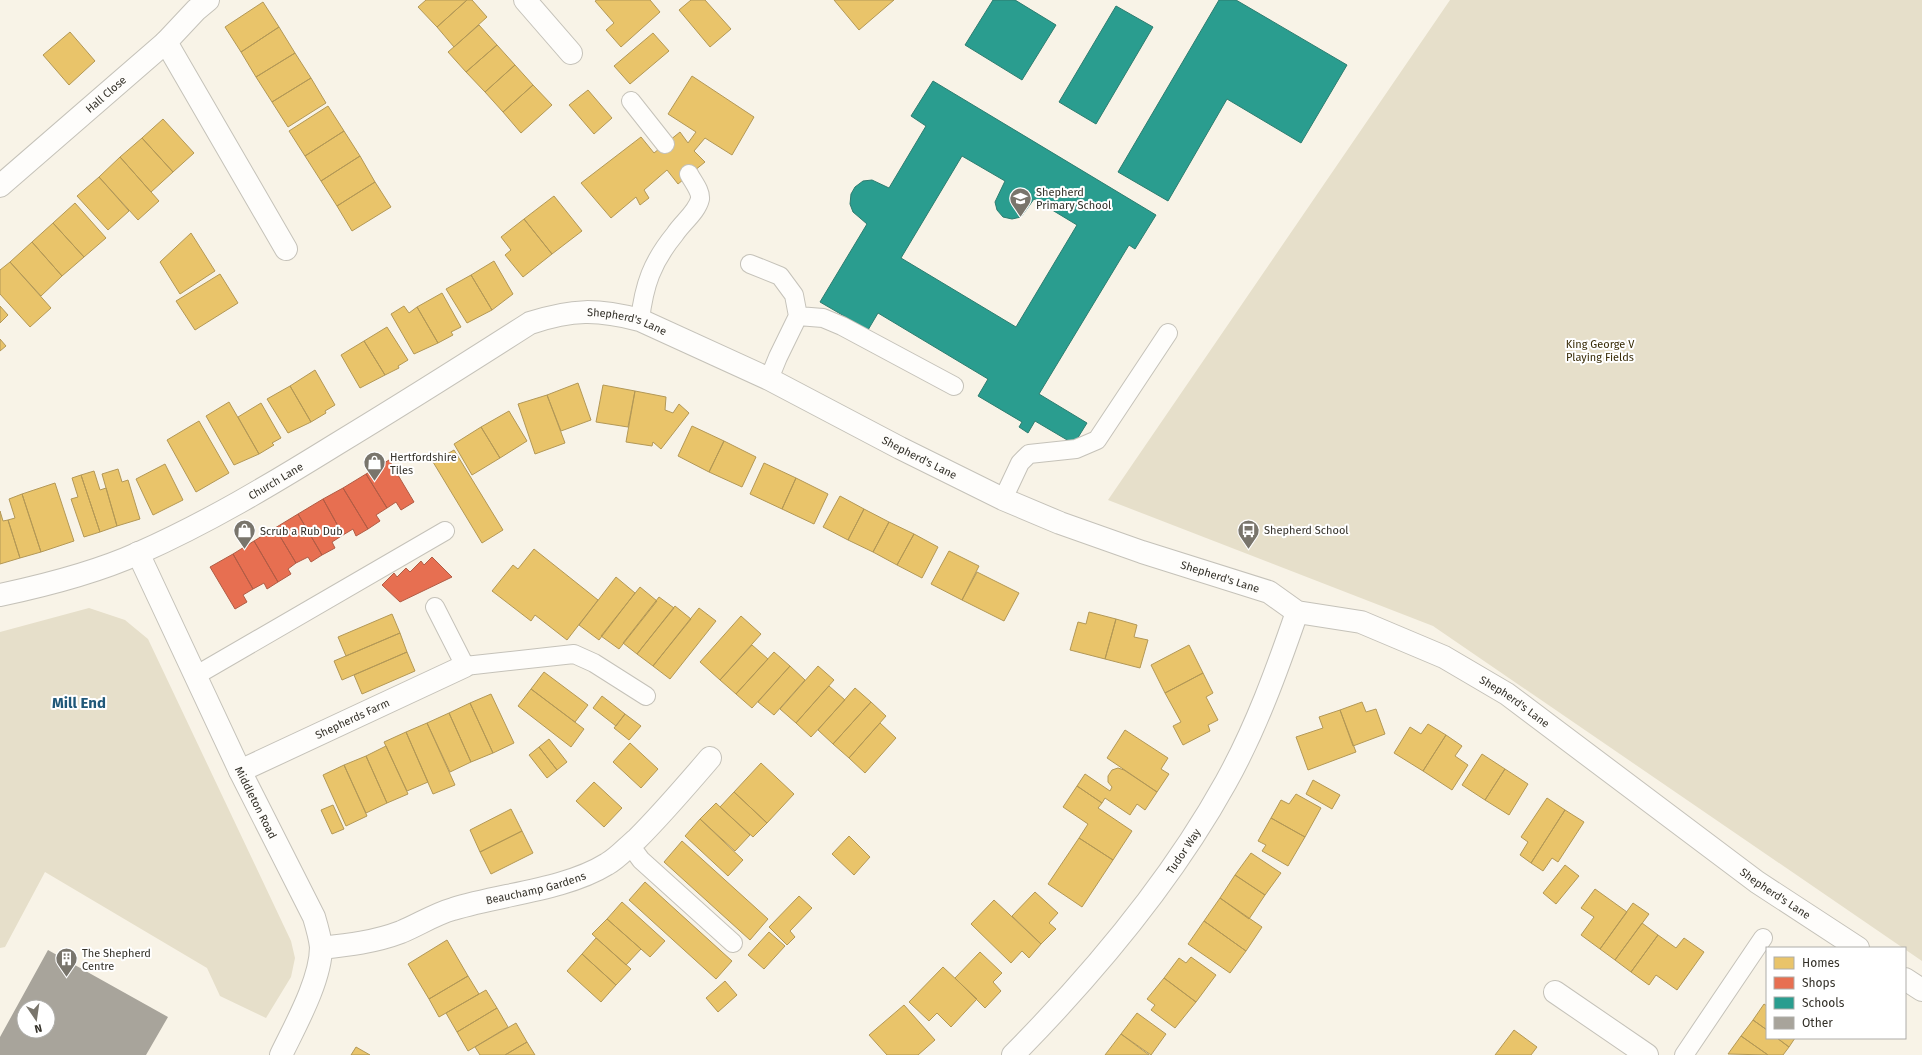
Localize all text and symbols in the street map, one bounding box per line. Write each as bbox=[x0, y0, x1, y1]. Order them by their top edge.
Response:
street label: Hall Close bbox=[83, 73, 129, 115]
school or university icon: Shepherd Primary School bbox=[1007, 185, 1033, 218]
place label: Shepherd Primary School bbox=[1036, 186, 1111, 212]
street label: Shepherd's Lane bbox=[587, 306, 669, 338]
park label: King George V Playing Fields bbox=[1566, 338, 1635, 364]
street label: Shepherd's Lane bbox=[880, 433, 959, 482]
shop icon: Hertfordshire Tiles bbox=[361, 450, 387, 483]
place label: Hertfordshire Tiles bbox=[390, 451, 457, 477]
street label: Church Lane bbox=[246, 460, 305, 502]
bus stop icon: Shepherd School bbox=[1235, 517, 1261, 550]
shop icon: Scrub a Rub Dub bbox=[232, 518, 258, 551]
place label: Shepherd School bbox=[1264, 524, 1349, 537]
place label: Scrub a Rub Dub bbox=[260, 525, 343, 538]
street label: Shepherd's Lane bbox=[1179, 558, 1261, 595]
street label: Shepherd's Lane bbox=[1477, 673, 1552, 730]
district label: Mill End bbox=[52, 694, 106, 712]
street label: Shepherds Farm bbox=[313, 696, 392, 741]
street label: Middleton Road bbox=[232, 764, 280, 841]
street label: Tudor Way bbox=[1163, 826, 1203, 876]
street label: Shepherd's Lane bbox=[1738, 865, 1813, 922]
street label: Beauchamp Gardens bbox=[484, 869, 588, 907]
building icon: The Shepherd Centre bbox=[53, 946, 79, 979]
place label: The Shepherd Centre bbox=[82, 947, 151, 973]
legend bbox=[1766, 947, 1906, 1039]
text: Homes bbox=[1802, 956, 1840, 970]
text: Shops bbox=[1802, 976, 1836, 990]
text: Schools bbox=[1802, 996, 1845, 1010]
north arrow bbox=[16, 999, 56, 1039]
text: Other bbox=[1802, 1016, 1833, 1030]
text: N bbox=[33, 1021, 43, 1035]

